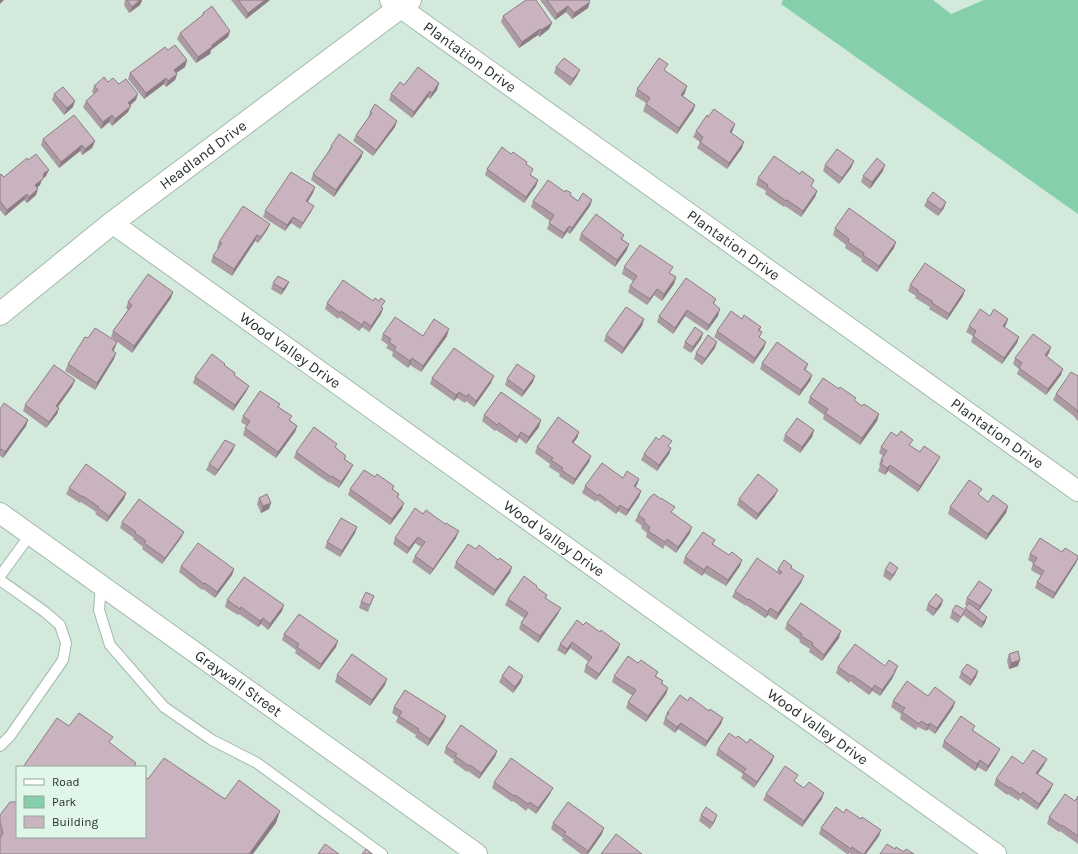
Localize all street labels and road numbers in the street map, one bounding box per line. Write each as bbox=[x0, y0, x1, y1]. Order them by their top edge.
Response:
street label: Plantation Drive bbox=[420, 18, 520, 96]
street label: Headland Drive bbox=[156, 117, 250, 193]
street label: Plantation Drive bbox=[684, 206, 783, 284]
street label: Wood Valley Drive bbox=[236, 308, 344, 392]
street label: Plantation Drive bbox=[947, 394, 1047, 473]
street label: Wood Valley Drive bbox=[500, 496, 608, 581]
street label: Graywall Street bbox=[191, 646, 286, 721]
street label: Wood Valley Drive bbox=[764, 685, 872, 769]

